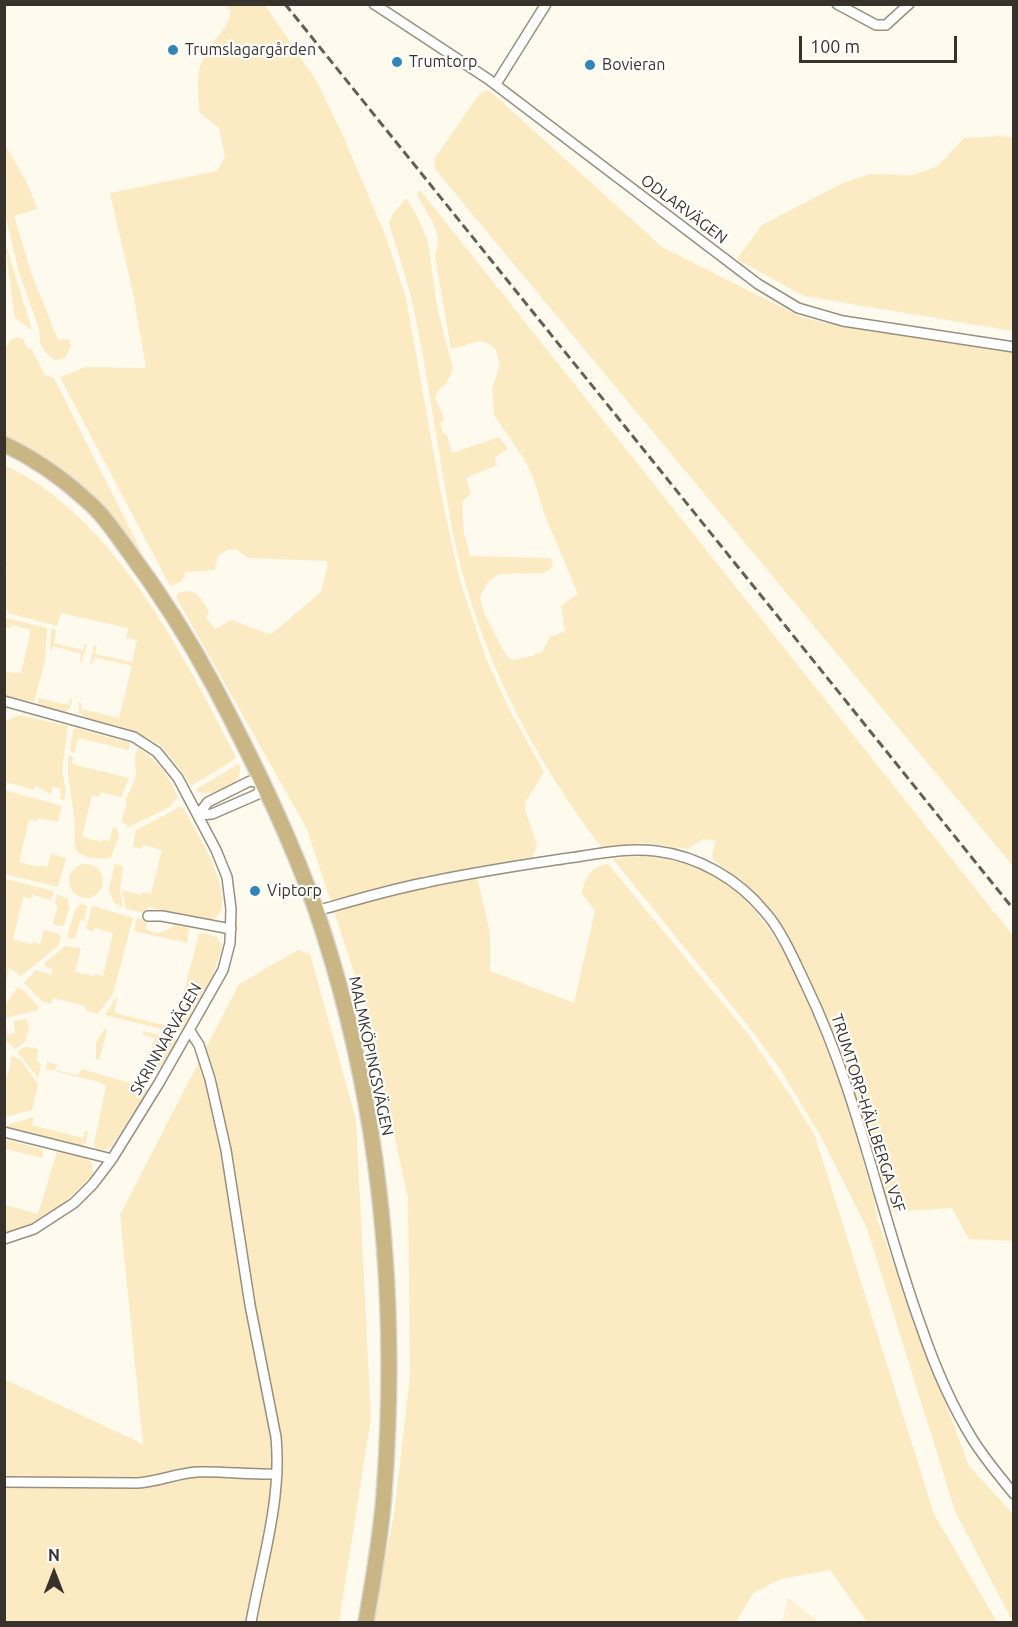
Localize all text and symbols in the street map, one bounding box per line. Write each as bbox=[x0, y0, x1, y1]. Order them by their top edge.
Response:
scale bar bbox=[802, 24, 960, 62]
text: 100 m bbox=[810, 36, 860, 56]
place label: Trumslagargården bbox=[185, 40, 316, 60]
marker: Trumslagargården bbox=[166, 43, 180, 57]
place label: Trumtorp bbox=[409, 52, 477, 72]
marker: Trumtorp bbox=[390, 55, 404, 69]
place label: Bovieran bbox=[602, 55, 665, 75]
marker: Bovieran bbox=[583, 58, 597, 72]
street label: ODLARVÄGEN bbox=[637, 170, 731, 248]
place label: Viptorp bbox=[267, 881, 322, 901]
marker: Viptorp bbox=[248, 884, 262, 898]
street label: MALMKÖPINGSVÄGEN bbox=[345, 974, 397, 1138]
street label: SKRINNARVÄGEN bbox=[126, 980, 206, 1098]
street label: TRUMTORP-HÄLLBERGA VSF bbox=[827, 1011, 909, 1215]
north arrow bbox=[24, 1543, 84, 1603]
text: N bbox=[48, 1546, 60, 1564]

